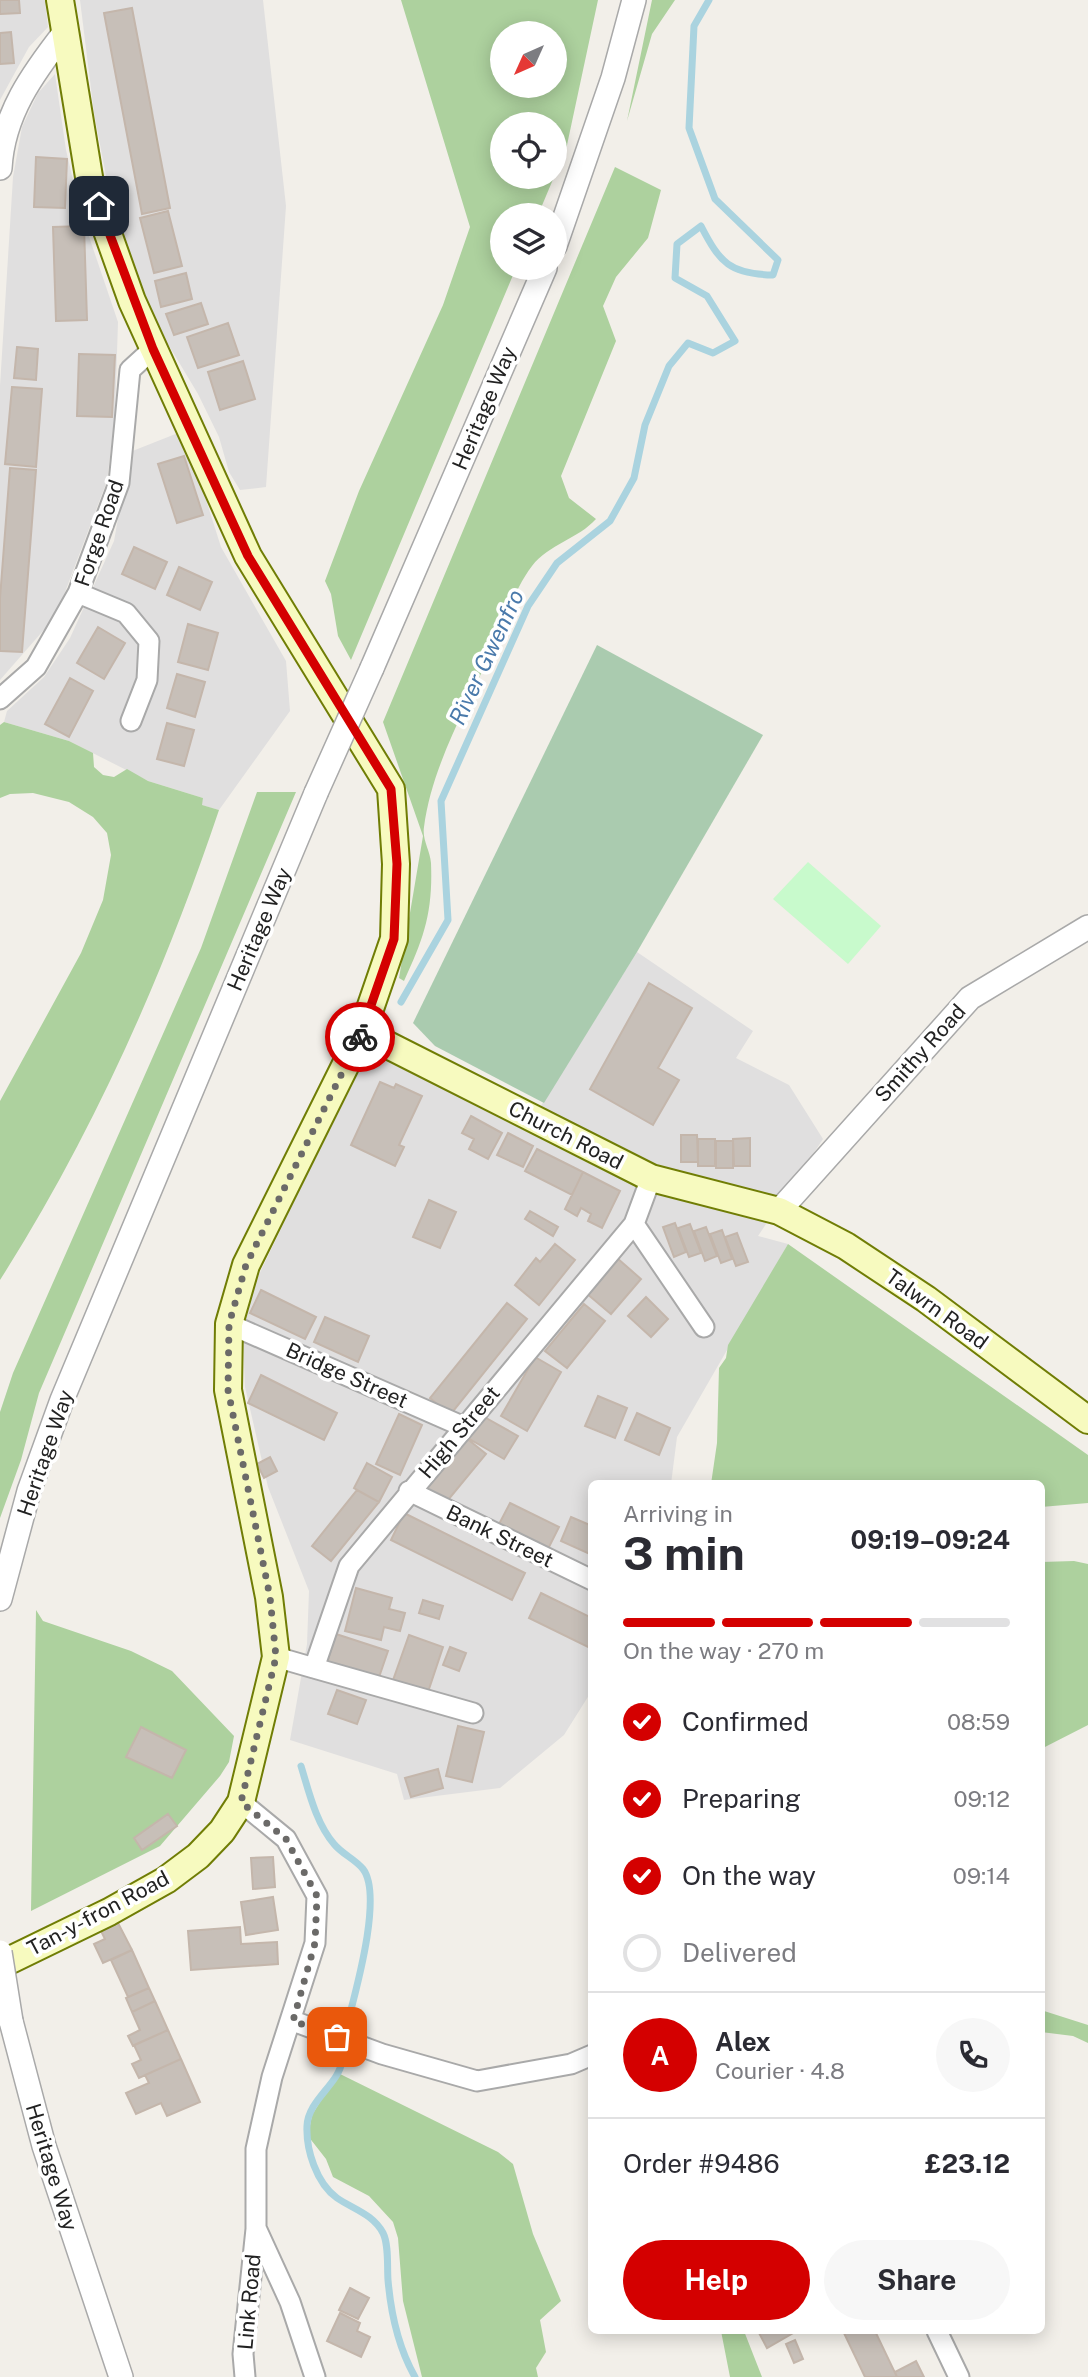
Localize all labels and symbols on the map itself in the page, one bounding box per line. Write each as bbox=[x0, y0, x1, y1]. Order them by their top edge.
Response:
north arrow bbox=[490, 21, 567, 98]
pin bbox=[69, 176, 129, 236]
street label: Heritage Way bbox=[447, 343, 521, 473]
street label: Forge Road bbox=[69, 476, 129, 590]
water label: River Gwenfro bbox=[443, 585, 529, 729]
street label: Heritage Way bbox=[222, 864, 296, 994]
street label: Smithy Road bbox=[869, 999, 971, 1107]
courier bbox=[325, 1002, 395, 1072]
street label: Church Road bbox=[505, 1095, 627, 1175]
street label: Talwrn Road bbox=[881, 1264, 993, 1354]
street label: Bridge Street bbox=[282, 1337, 412, 1413]
street label: High Street bbox=[413, 1381, 505, 1483]
street label: Heritage Way bbox=[12, 1387, 78, 1519]
street label: Bank Street bbox=[442, 1499, 558, 1573]
street label: Tan-y-fron Road bbox=[23, 1865, 173, 1961]
pin bbox=[307, 2007, 367, 2067]
street label: Heritage Way bbox=[21, 2100, 83, 2234]
street label: Link Road bbox=[232, 2253, 266, 2351]

